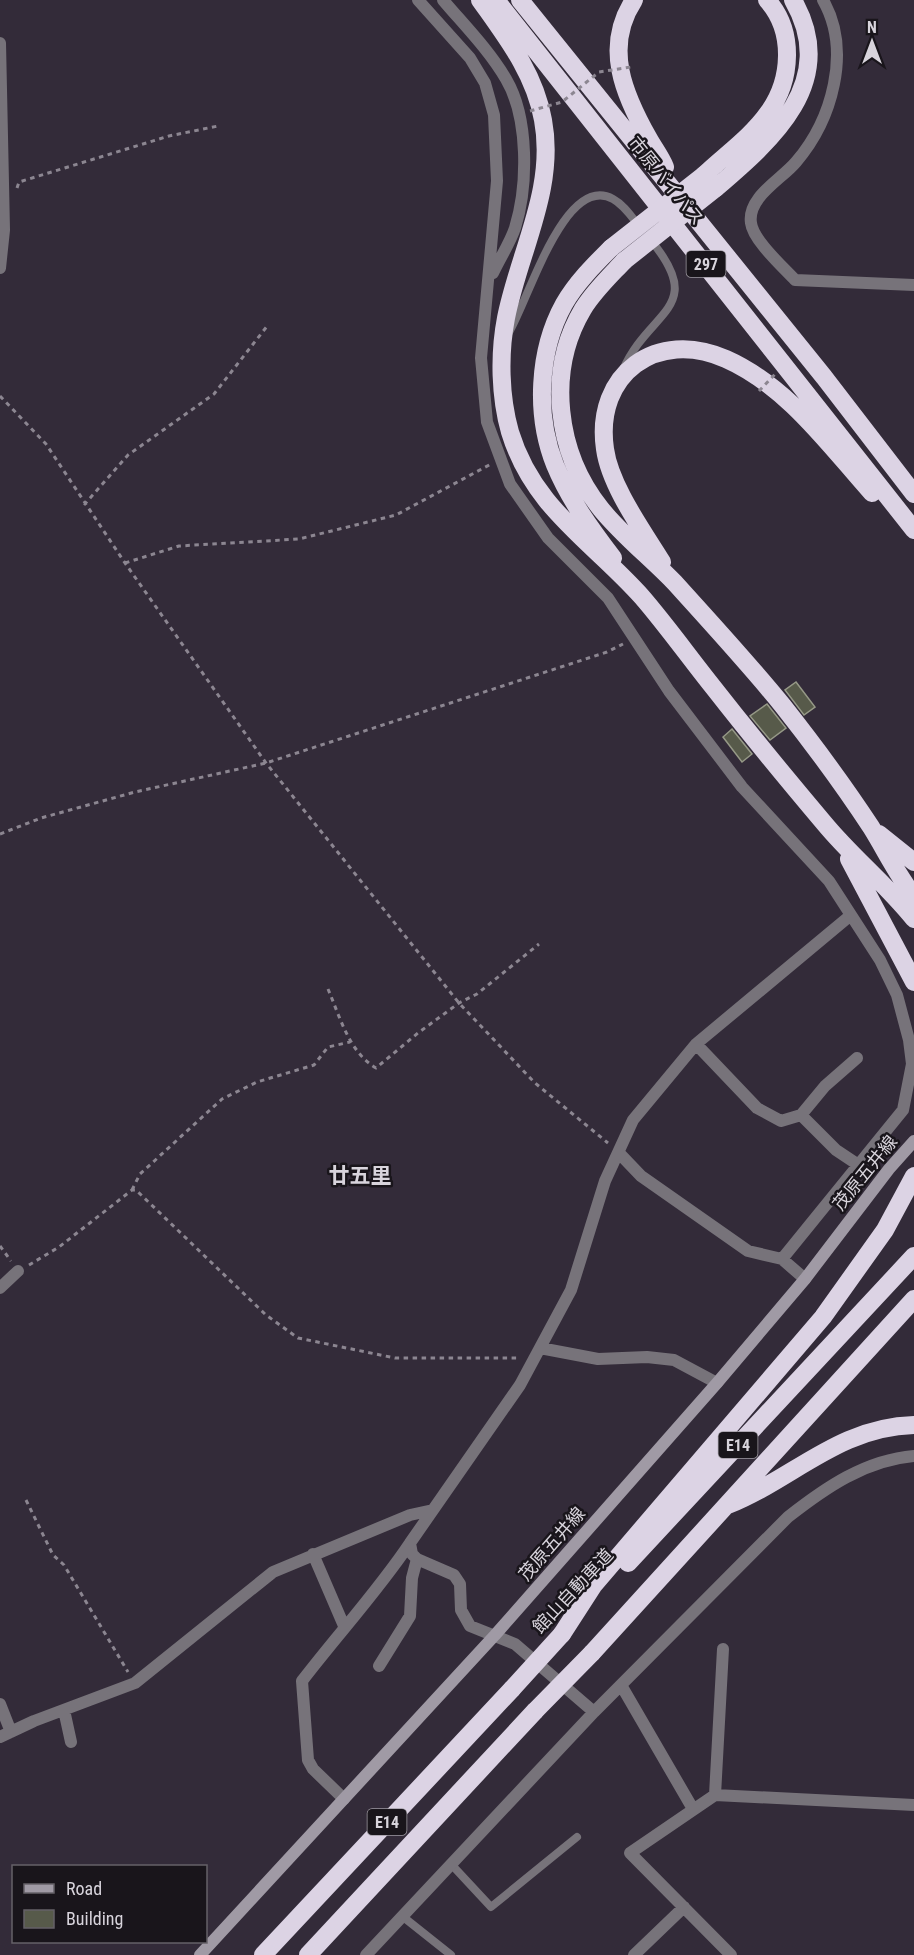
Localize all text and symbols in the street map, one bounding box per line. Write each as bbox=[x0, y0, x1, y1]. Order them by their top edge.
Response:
north arrow bbox=[842, 12, 902, 72]
text: N bbox=[867, 18, 877, 37]
street label: 市原バイパス bbox=[624, 132, 708, 229]
road number: 297 bbox=[686, 251, 726, 277]
street label: 茂原五井線 bbox=[828, 1131, 901, 1214]
district label: 廿五里 bbox=[329, 1164, 392, 1188]
road number: E14 bbox=[718, 1432, 758, 1458]
street label: 茂原五井線 bbox=[514, 1503, 589, 1585]
street label: 館山自動車道 bbox=[528, 1544, 617, 1637]
road number: E14 bbox=[368, 1809, 406, 1835]
legend bbox=[12, 1865, 207, 1943]
text: Road bbox=[66, 1878, 102, 1899]
text: Building bbox=[66, 1908, 123, 1929]

